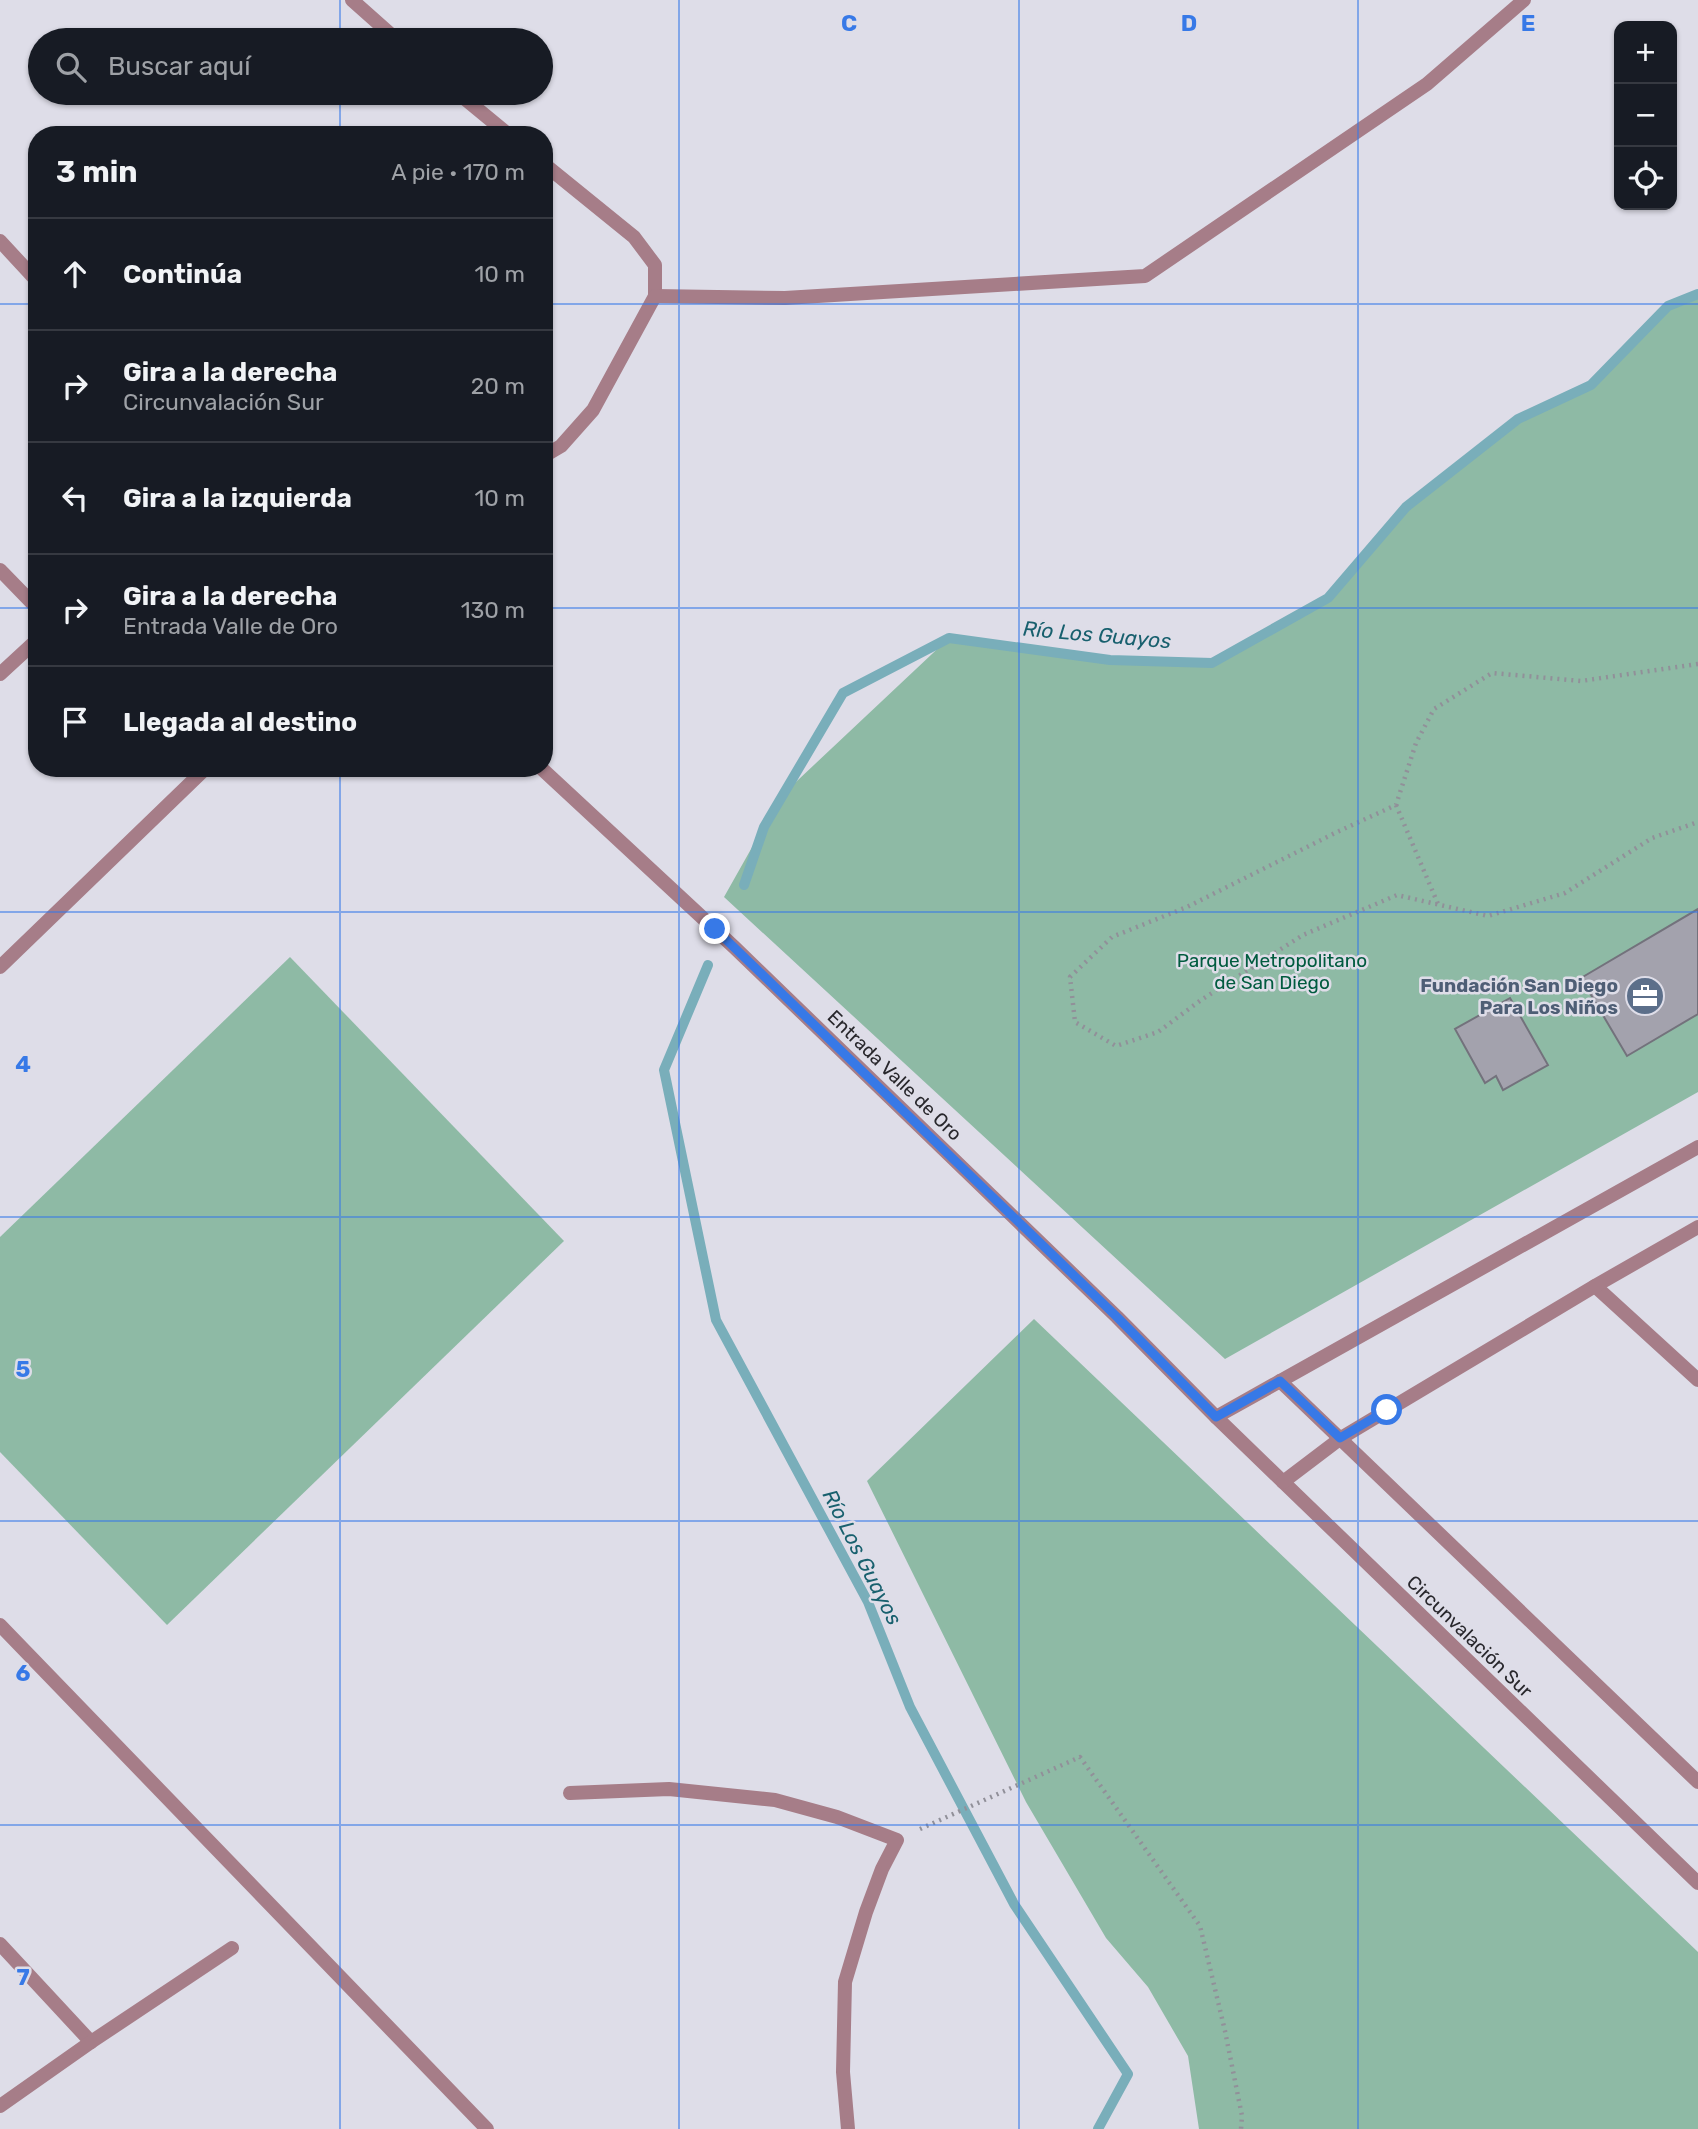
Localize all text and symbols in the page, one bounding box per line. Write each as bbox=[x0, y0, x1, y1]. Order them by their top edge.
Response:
text: C bbox=[841, 9, 857, 37]
text: D bbox=[1181, 9, 1197, 37]
text: E bbox=[1521, 9, 1535, 37]
map controls bbox=[1614, 21, 1677, 210]
button: + bbox=[1614, 21, 1677, 84]
search box bbox=[28, 28, 553, 105]
icon: search bbox=[52, 48, 90, 86]
text: Buscar aquí bbox=[108, 51, 250, 82]
button: − bbox=[1614, 84, 1677, 147]
button: locate bbox=[1614, 147, 1677, 210]
text: 3 min bbox=[56, 154, 138, 190]
text: A pie · 170 m bbox=[391, 158, 525, 186]
icon: ahead bbox=[56, 255, 94, 293]
text: Continúa bbox=[123, 259, 242, 290]
text: 10 m bbox=[474, 260, 525, 288]
text: Gira a la derecha bbox=[123, 357, 337, 388]
icon: right bbox=[56, 367, 94, 405]
text: 20 m bbox=[471, 372, 525, 400]
text: Circunvalación Sur bbox=[123, 388, 324, 416]
icon: left bbox=[56, 479, 94, 517]
text: Gira a la izquierda bbox=[123, 483, 352, 514]
text: 10 m bbox=[474, 484, 525, 512]
text: Gira a la derecha bbox=[123, 581, 337, 612]
icon: right bbox=[56, 591, 94, 629]
text: 130 m bbox=[461, 596, 525, 624]
text: Entrada Valle de Oro bbox=[123, 612, 338, 640]
water label: Río Los Guayos bbox=[1022, 616, 1172, 653]
icon: arrive bbox=[56, 703, 94, 741]
text: Llegada al destino bbox=[123, 707, 357, 738]
route end bbox=[699, 913, 730, 944]
park label: Parque Metropolitano de San Diego bbox=[1177, 949, 1367, 994]
place label: Fundación San Diego Para Los Niños bbox=[1420, 974, 1618, 1019]
office icon: Fundación San Diego Para Los Niños bbox=[1624, 975, 1666, 1017]
street label: Entrada Valle de Oro bbox=[823, 1005, 967, 1145]
text: 4 bbox=[15, 1050, 31, 1078]
text: 5 bbox=[16, 1355, 31, 1383]
route start bbox=[1371, 1394, 1402, 1425]
water label: Río Los Guayos bbox=[818, 1485, 907, 1629]
street label: Circunvalación Sur bbox=[1402, 1570, 1538, 1703]
text: 6 bbox=[16, 1659, 31, 1687]
text: 7 bbox=[16, 1963, 30, 1991]

